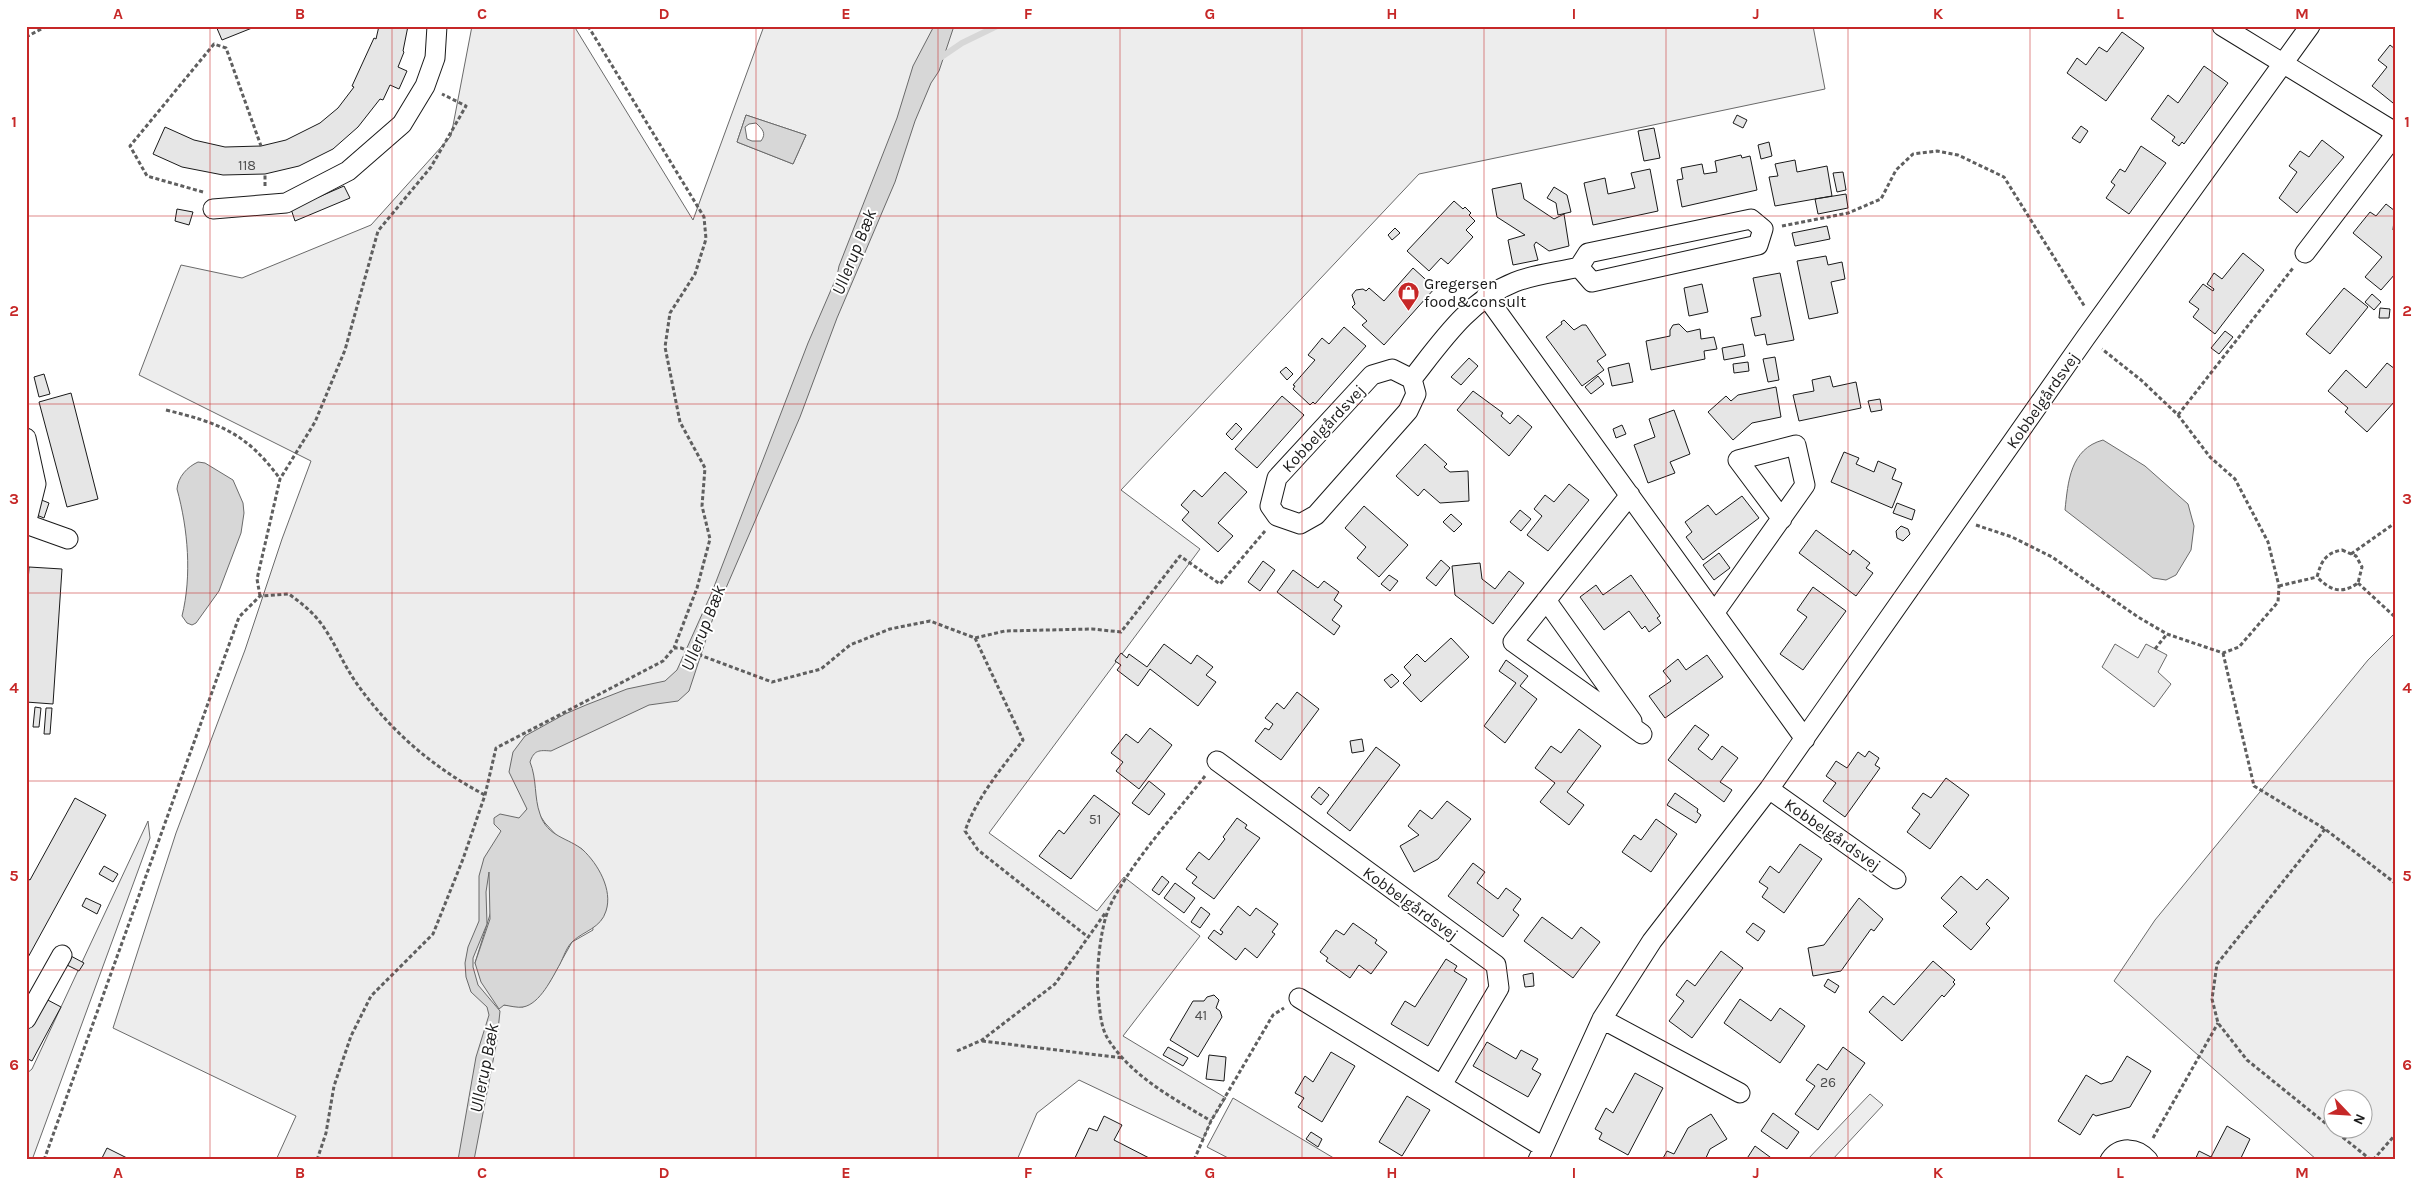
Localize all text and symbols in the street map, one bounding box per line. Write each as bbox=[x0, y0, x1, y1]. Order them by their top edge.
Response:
text: A bbox=[113, 4, 123, 23]
text: B bbox=[295, 4, 305, 23]
text: C bbox=[477, 4, 487, 23]
text: D bbox=[659, 4, 670, 23]
text: E bbox=[841, 4, 851, 23]
text: F bbox=[1024, 4, 1033, 23]
text: G bbox=[1205, 4, 1215, 23]
text: H bbox=[1386, 4, 1398, 23]
text: I bbox=[1572, 4, 1576, 23]
text: J bbox=[1752, 4, 1760, 23]
text: K bbox=[1933, 4, 1944, 23]
text: L bbox=[2116, 4, 2124, 23]
text: M bbox=[2295, 4, 2309, 23]
text: 1 bbox=[11, 112, 17, 131]
text: 1 bbox=[2404, 112, 2410, 131]
house number: 118 bbox=[238, 157, 256, 174]
water label: Ullerup Bæk bbox=[827, 205, 881, 298]
place label: Gregersen food&consult bbox=[1424, 274, 1526, 311]
shop icon: Gregersen food&consult bbox=[1396, 280, 1420, 311]
text: 2 bbox=[9, 301, 19, 320]
text: 2 bbox=[2402, 301, 2412, 320]
street label: Kobbelgårdsvej bbox=[2002, 349, 2083, 452]
street label: Kobbelgårdsvej bbox=[1278, 381, 1369, 476]
text: 3 bbox=[9, 489, 19, 508]
text: 3 bbox=[2402, 489, 2412, 508]
water label: Ullerup Bæk bbox=[676, 581, 730, 674]
text: 4 bbox=[9, 678, 19, 697]
text: 4 bbox=[2402, 678, 2412, 697]
street label: Kobbelgårdsvej bbox=[1781, 794, 1884, 875]
house number: 51 bbox=[1089, 811, 1101, 828]
street label: Kobbelgårdsvej bbox=[1359, 863, 1462, 944]
text: 5 bbox=[9, 866, 19, 885]
text: 5 bbox=[2402, 866, 2412, 885]
house number: 41 bbox=[1195, 1007, 1207, 1024]
water label: Ullerup Bæk bbox=[465, 1021, 504, 1115]
text: 6 bbox=[9, 1055, 19, 1074]
text: 6 bbox=[2402, 1055, 2412, 1074]
house number: 26 bbox=[1820, 1074, 1836, 1091]
north arrow bbox=[2324, 1088, 2374, 1138]
text: N bbox=[2350, 1111, 2369, 1127]
text: A bbox=[113, 1163, 123, 1182]
text: B bbox=[295, 1163, 305, 1182]
text: C bbox=[477, 1163, 487, 1182]
text: D bbox=[659, 1163, 670, 1182]
text: E bbox=[841, 1163, 851, 1182]
text: F bbox=[1024, 1163, 1033, 1182]
text: G bbox=[1205, 1163, 1215, 1182]
text: H bbox=[1386, 1163, 1398, 1182]
text: I bbox=[1572, 1163, 1576, 1182]
text: J bbox=[1752, 1163, 1760, 1182]
text: K bbox=[1933, 1163, 1944, 1182]
text: L bbox=[2116, 1163, 2124, 1182]
text: M bbox=[2295, 1163, 2309, 1182]

